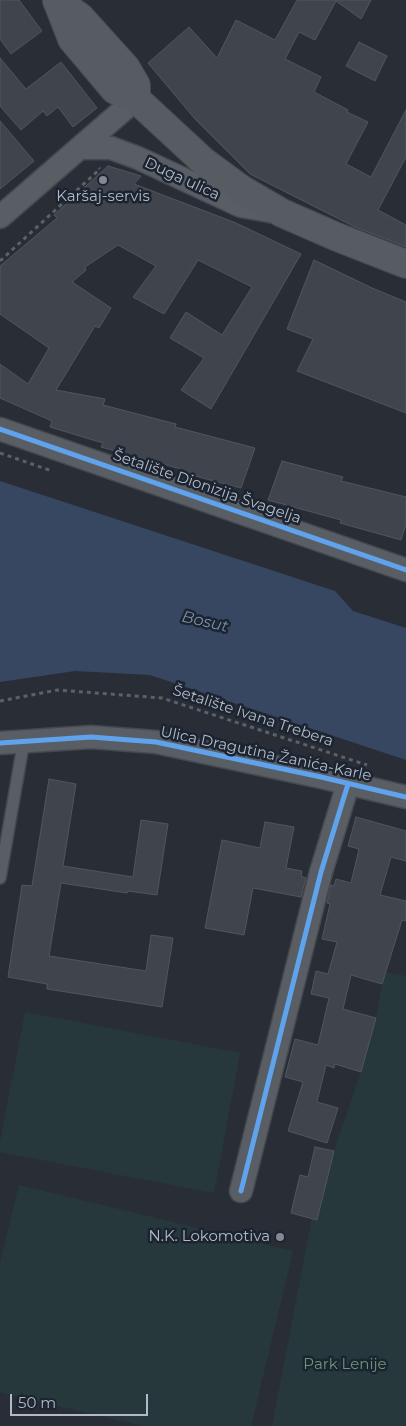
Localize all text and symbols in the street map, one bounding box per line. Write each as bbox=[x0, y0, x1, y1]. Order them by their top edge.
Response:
street label: Duga ulica bbox=[142, 154, 222, 204]
marker: Karšaj-servis bbox=[97, 174, 109, 186]
place label: Karšaj-servis bbox=[56, 188, 150, 206]
street label: Šetalište Dionizija Švagelja bbox=[111, 446, 303, 528]
water label: Bosut bbox=[180, 607, 230, 637]
street label: Šetalište Ivana Trebera bbox=[170, 681, 336, 751]
street label: Ulica Dragutina Žanića-Karle bbox=[159, 723, 373, 785]
place label: N.K. Lokomotiva bbox=[149, 1228, 270, 1246]
marker: N.K. Lokomotiva bbox=[274, 1231, 286, 1243]
park label: Park Lenije bbox=[303, 1356, 387, 1374]
scale bar bbox=[12, 1384, 150, 1416]
text: 50 m bbox=[18, 1393, 56, 1412]

